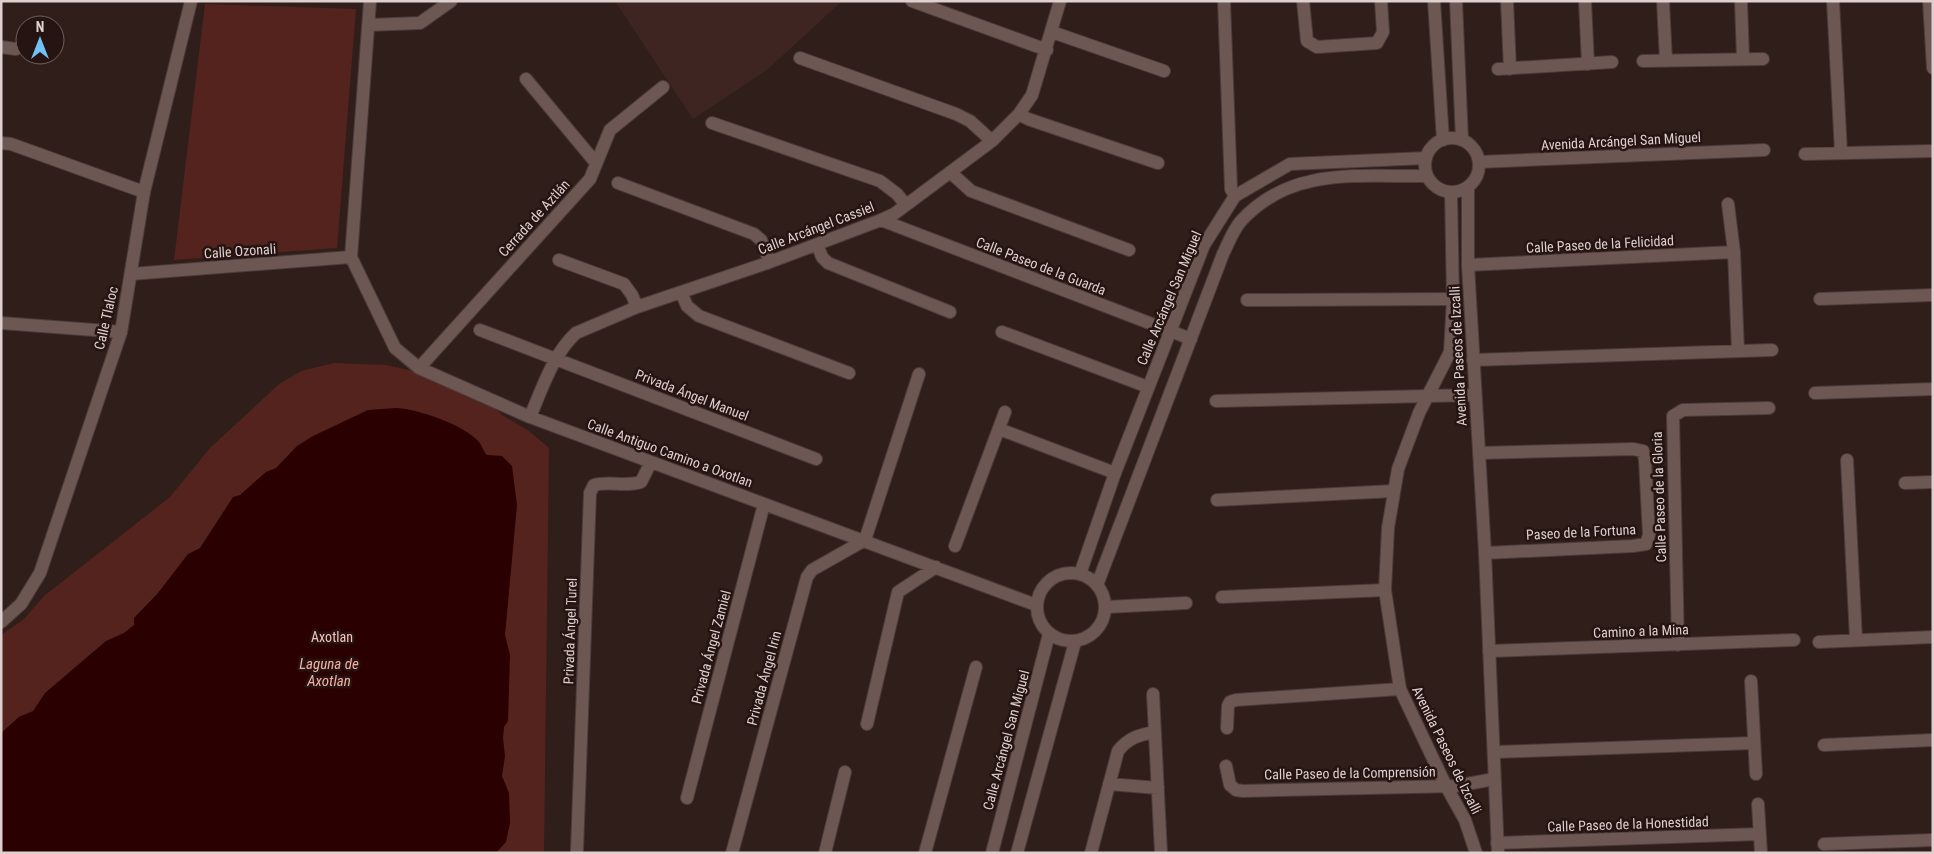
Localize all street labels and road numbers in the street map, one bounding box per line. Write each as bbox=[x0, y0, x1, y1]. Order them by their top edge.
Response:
street label: Avenida Arcángel San Miguel bbox=[1541, 129, 1701, 153]
street label: Cerrada de Aztlán bbox=[495, 176, 573, 260]
street label: Calle Arcángel Cassiel bbox=[756, 198, 876, 258]
street label: Calle Arcángel San Miguel bbox=[1133, 229, 1205, 367]
street label: Calle Paseo de la Felicidad bbox=[1526, 232, 1674, 256]
street label: Calle Paseo de la Guarda bbox=[974, 234, 1108, 298]
street label: Calle Ozonali bbox=[203, 240, 277, 262]
street label: Calle Tlaloc bbox=[91, 285, 121, 351]
street label: Avenida Paseos de Izcalli bbox=[1446, 286, 1470, 426]
street label: Privada Ángel Manuel bbox=[633, 365, 751, 424]
street label: Calle Antiguo Camino a Oxotlan bbox=[585, 416, 755, 490]
street label: Calle Paseo de la Gloria bbox=[1649, 431, 1669, 563]
street label: Paseo de la Fortuna bbox=[1526, 521, 1636, 543]
street label: Privada Ángel Turel bbox=[559, 577, 580, 684]
street label: Privada Ángel Zamiel bbox=[687, 588, 734, 706]
street label: Camino a la Mina bbox=[1593, 621, 1689, 641]
street label: Privada Ángel Irin bbox=[743, 629, 784, 727]
street label: Calle Arcángel San Miguel bbox=[980, 668, 1032, 812]
street label: Avenida Paseos de Izcalli bbox=[1409, 684, 1485, 816]
street label: Calle Paseo de la Comprensión bbox=[1264, 764, 1436, 782]
street label: Calle Paseo de la Honestidad bbox=[1547, 813, 1709, 835]

